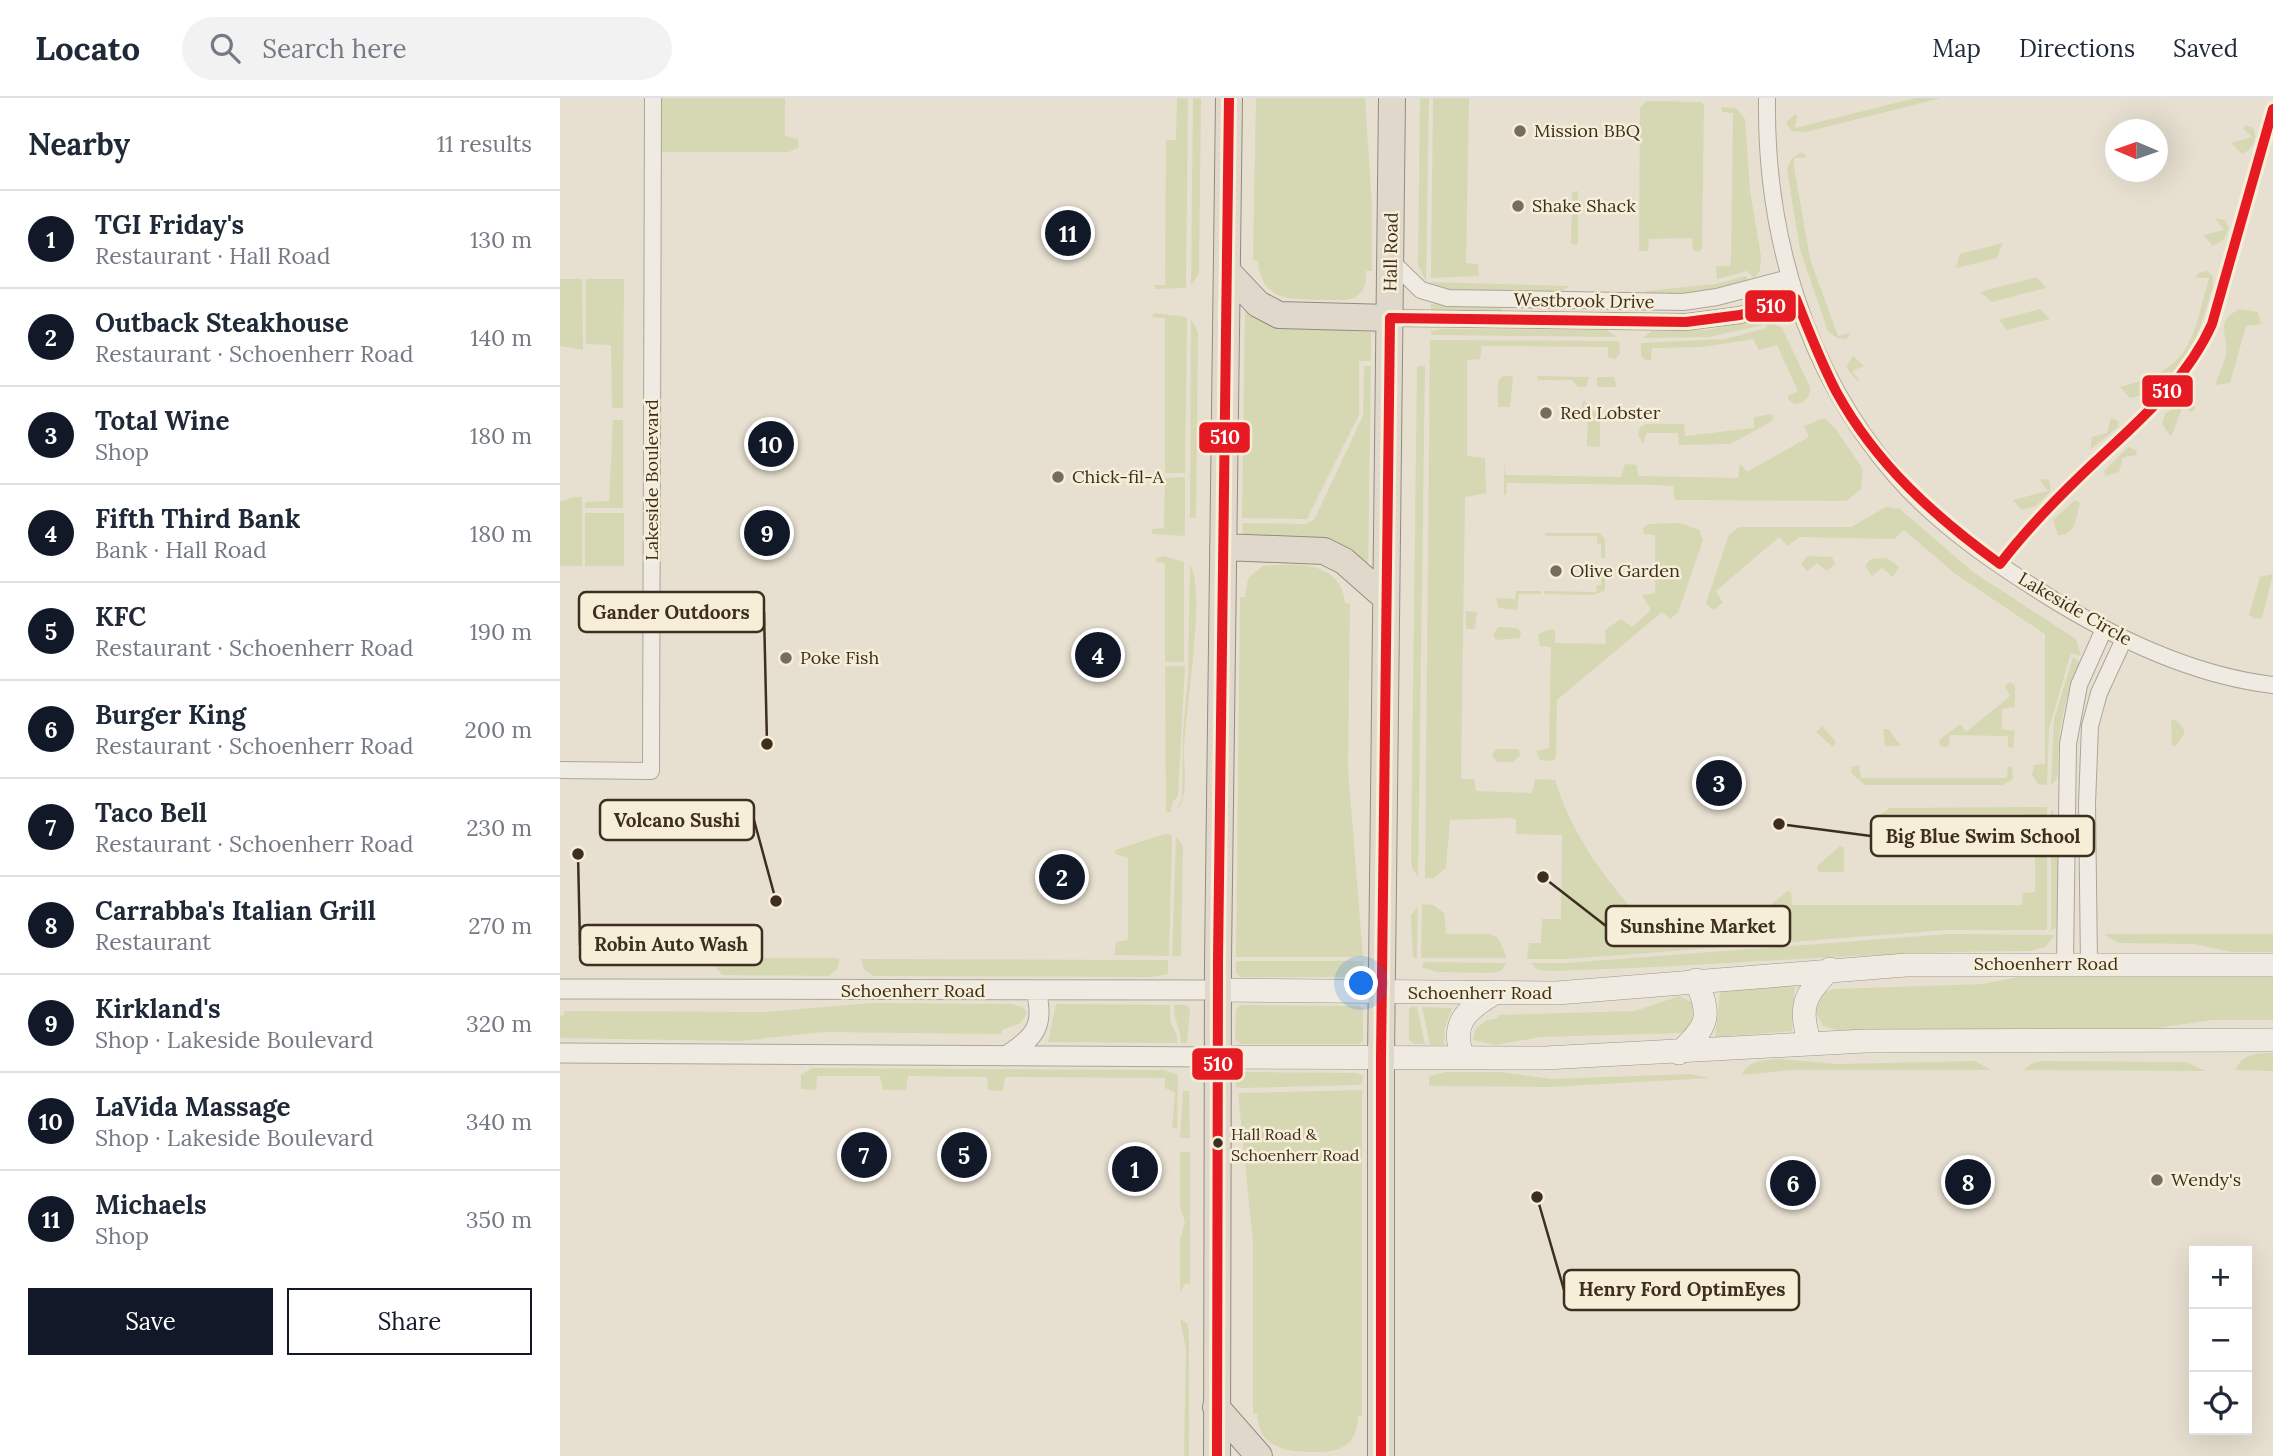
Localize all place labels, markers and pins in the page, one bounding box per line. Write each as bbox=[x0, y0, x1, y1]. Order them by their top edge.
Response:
place label: Mission BBQ bbox=[1534, 119, 1641, 142]
marker: Mission BBQ bbox=[1512, 123, 1528, 139]
place label: Shake Shack bbox=[1532, 194, 1636, 217]
marker: Shake Shack bbox=[1510, 198, 1526, 214]
pin: 11 bbox=[1045, 207, 1091, 259]
place label: Red Lobster bbox=[1560, 401, 1661, 424]
marker: Red Lobster bbox=[1538, 405, 1554, 421]
pin: 10 bbox=[748, 418, 794, 470]
place label: Chick-fil-A bbox=[1072, 465, 1164, 488]
marker: Chick-fil-A bbox=[1050, 469, 1066, 485]
pin: 9 bbox=[744, 507, 790, 559]
place label: Olive Garden bbox=[1570, 559, 1680, 582]
marker: Olive Garden bbox=[1548, 563, 1564, 579]
callout: Gander Outdoors bbox=[579, 592, 764, 632]
pin: 4 bbox=[1075, 629, 1121, 681]
place label: Poke Fish bbox=[800, 646, 879, 669]
marker: Poke Fish bbox=[778, 650, 794, 666]
pin: 3 bbox=[1696, 757, 1742, 809]
callout: Volcano Sushi bbox=[600, 800, 754, 840]
callout: Big Blue Swim School bbox=[1871, 816, 2094, 856]
pin: 2 bbox=[1039, 851, 1085, 903]
callout: Sunshine Market bbox=[1606, 906, 1790, 946]
callout: Robin Auto Wash bbox=[580, 925, 762, 965]
place label: Hall Road & Schoenherr Road bbox=[1231, 1124, 1360, 1165]
pin: 7 bbox=[841, 1129, 887, 1181]
pin: 5 bbox=[941, 1129, 987, 1181]
marker: Hall Road & Schoenherr Road bbox=[1211, 1136, 1225, 1150]
pin: 1 bbox=[1112, 1143, 1158, 1195]
pin: 8 bbox=[1945, 1156, 1991, 1208]
pin: 6 bbox=[1770, 1157, 1816, 1209]
place label: Wendy's bbox=[2171, 1168, 2241, 1191]
marker: Wendy's bbox=[2149, 1172, 2165, 1188]
callout: Henry Ford OptimEyes bbox=[1564, 1270, 1799, 1310]

